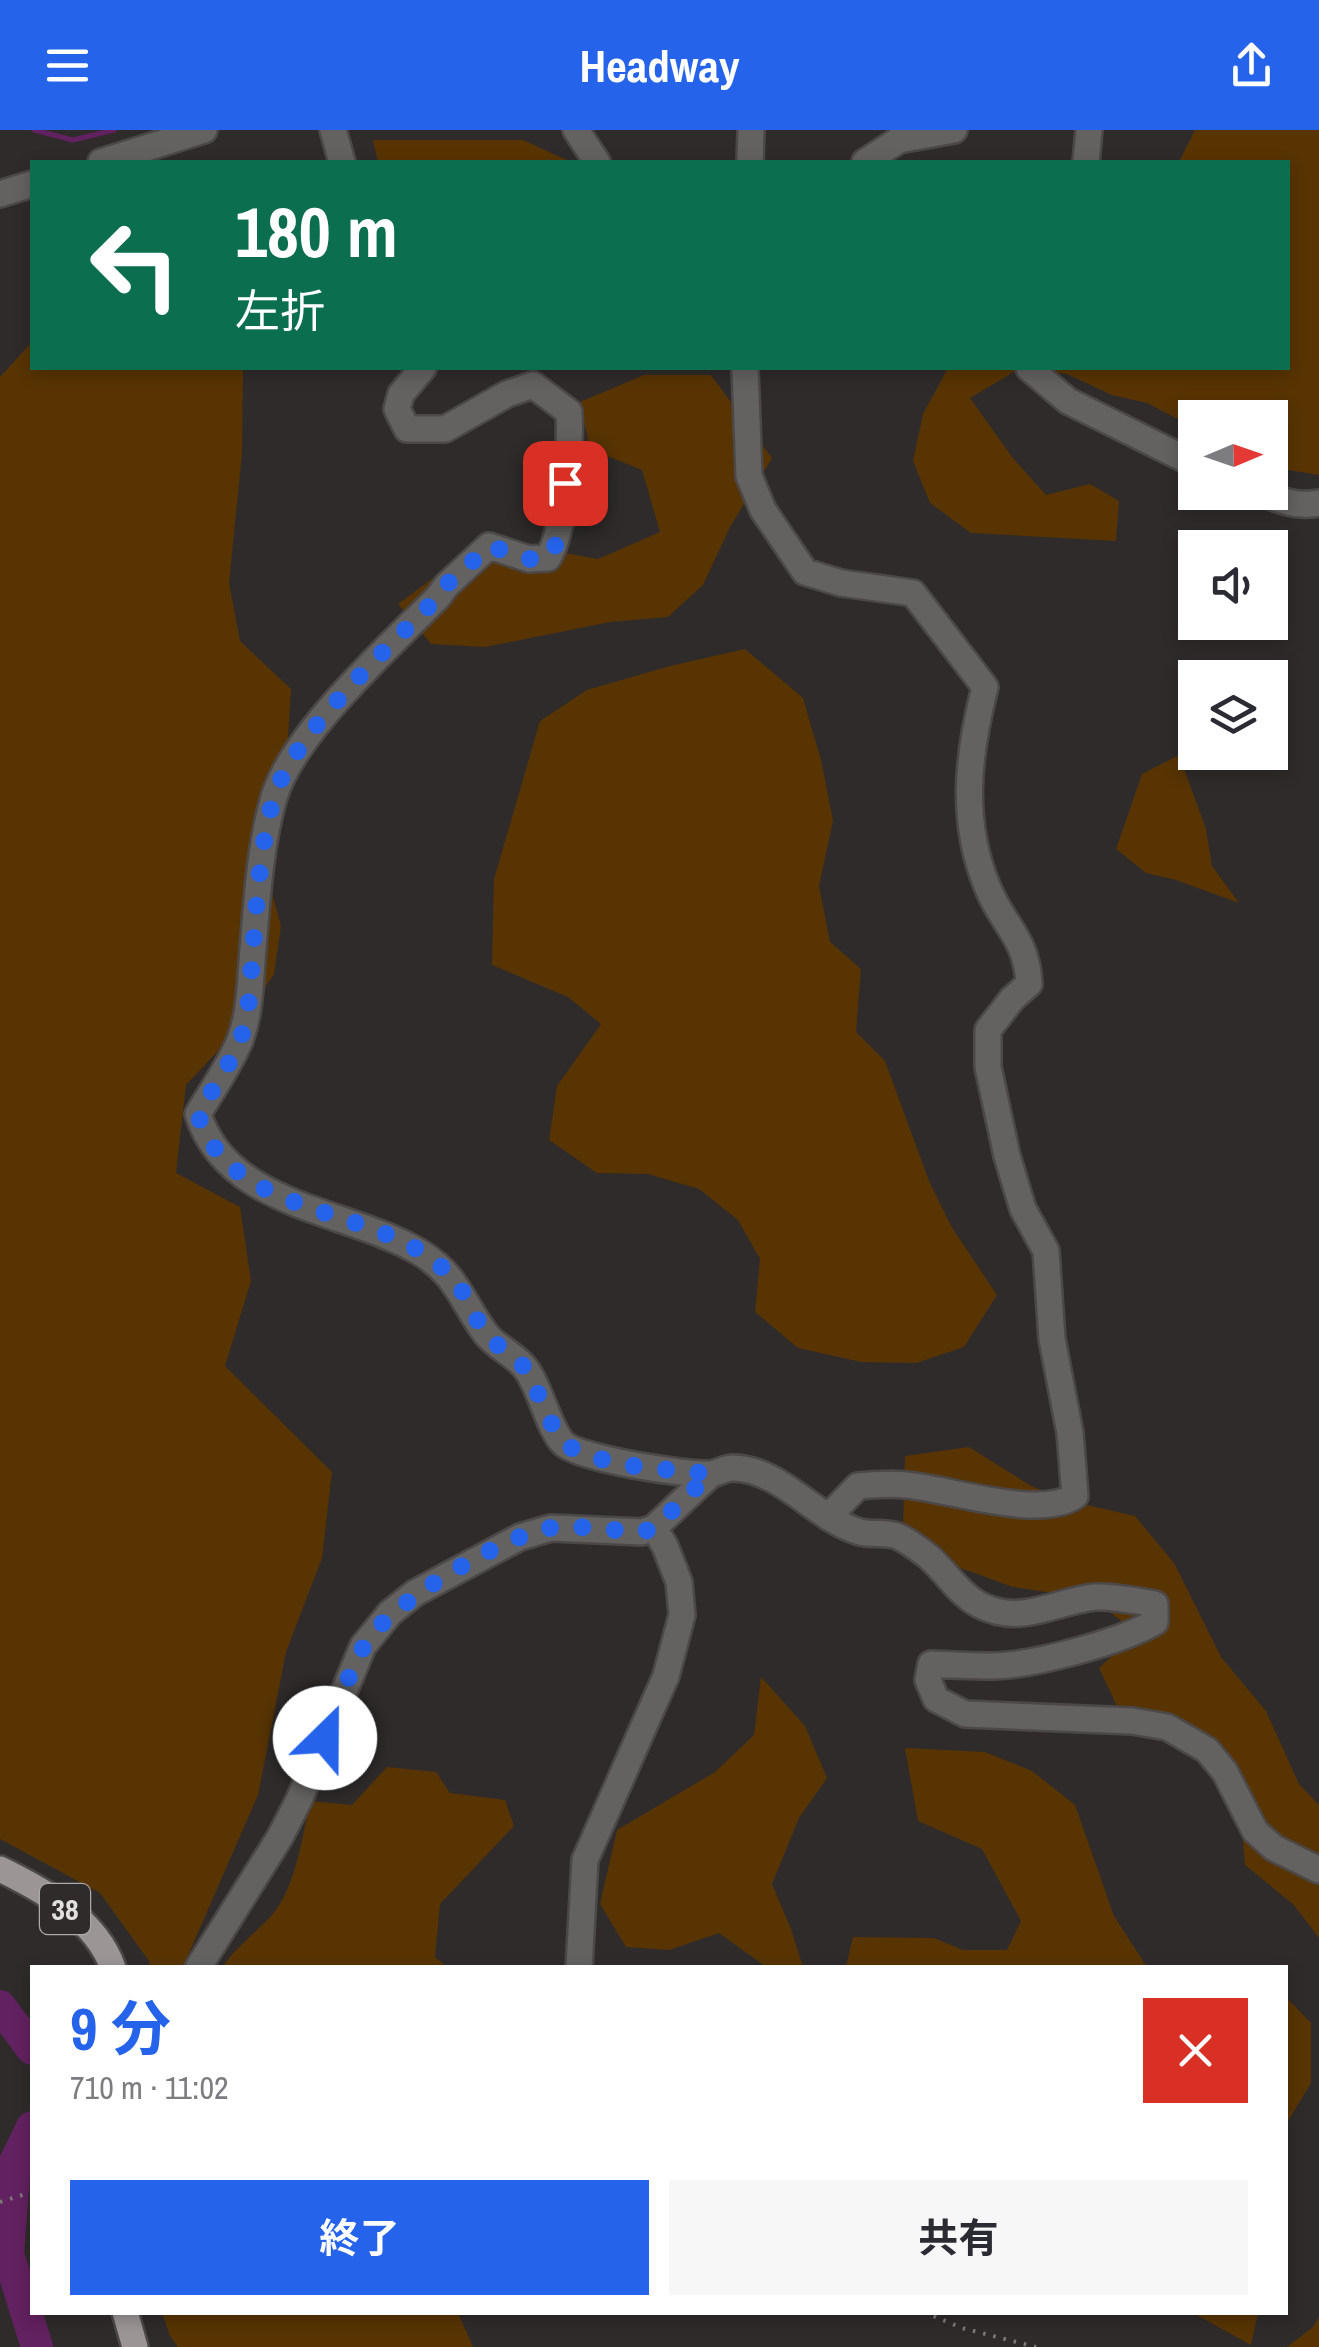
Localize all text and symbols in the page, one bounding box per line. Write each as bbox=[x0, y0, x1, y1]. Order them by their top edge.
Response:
text: Headway bbox=[580, 35, 739, 96]
icon: menu bbox=[40, 38, 95, 93]
icon: share bbox=[1224, 38, 1279, 93]
text: 180 m bbox=[235, 185, 398, 279]
icon: left bbox=[70, 200, 200, 330]
text: 左折 bbox=[235, 280, 325, 341]
north arrow bbox=[1178, 400, 1288, 510]
map controls bbox=[1178, 400, 1288, 770]
pin bbox=[523, 441, 608, 526]
icon: arrive bbox=[538, 456, 593, 511]
button: sound bbox=[1178, 530, 1288, 640]
button: layers bbox=[1178, 660, 1288, 770]
position arrow bbox=[273, 1686, 377, 1790]
road number: 38 bbox=[40, 1884, 90, 1934]
text: 9 分 bbox=[70, 1988, 171, 2069]
button: close bbox=[1143, 1998, 1248, 2103]
text: 710 m · 11:02 bbox=[70, 2066, 229, 2109]
button: 終了 bbox=[70, 2180, 649, 2295]
button: 共有 bbox=[669, 2180, 1248, 2295]

